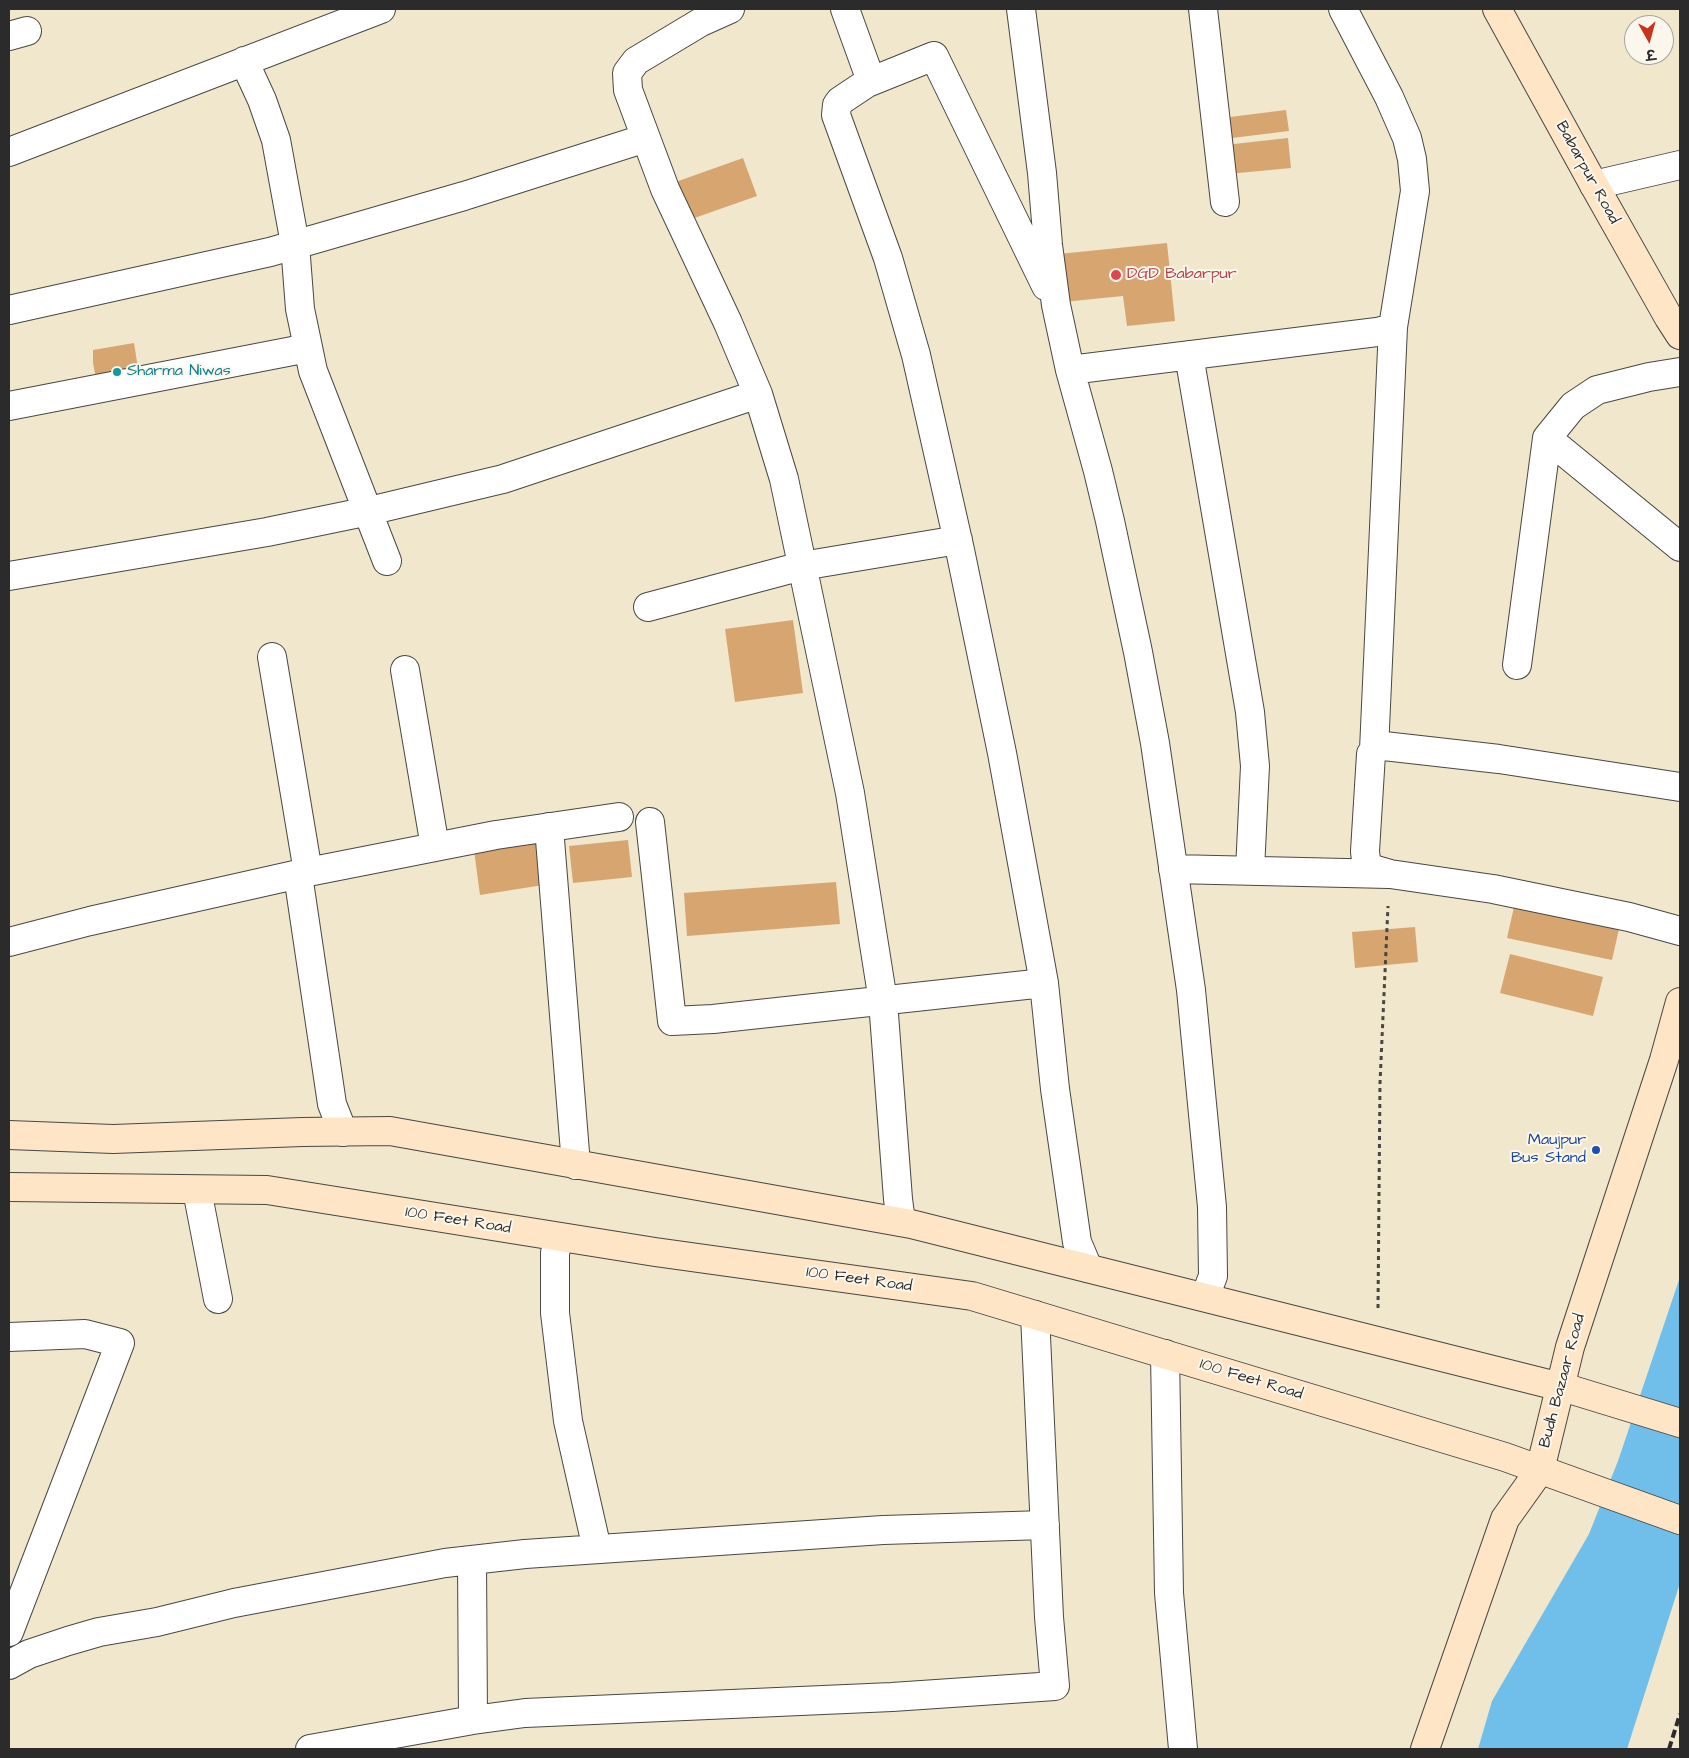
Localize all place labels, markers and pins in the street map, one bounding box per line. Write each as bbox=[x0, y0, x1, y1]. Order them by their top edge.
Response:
place label: DGD Babarpur bbox=[1127, 265, 1237, 285]
marker: DGD Babarpur bbox=[1109, 268, 1123, 282]
place label: Sharma Niwas bbox=[127, 362, 231, 382]
marker: Sharma Niwas bbox=[111, 366, 123, 378]
place label: Maujpur Bus Stand bbox=[1511, 1131, 1586, 1169]
marker: Maujpur Bus Stand bbox=[1590, 1144, 1602, 1156]

